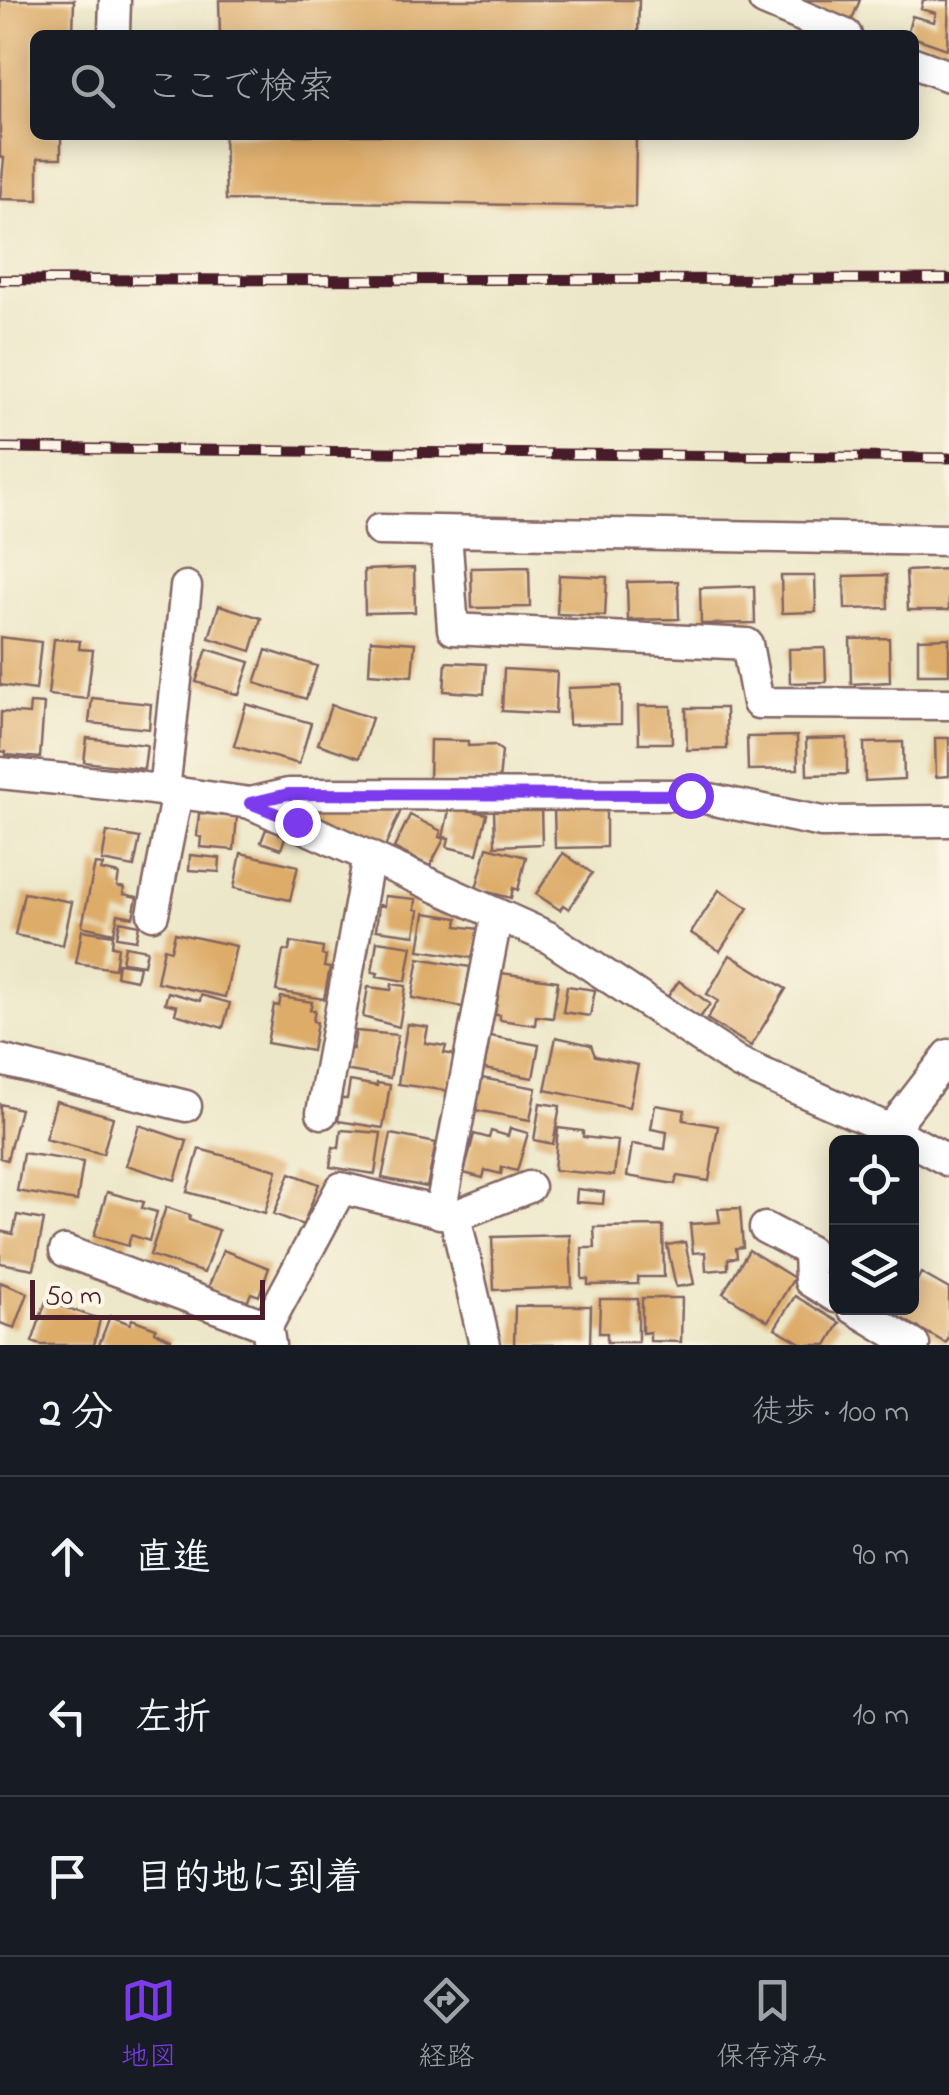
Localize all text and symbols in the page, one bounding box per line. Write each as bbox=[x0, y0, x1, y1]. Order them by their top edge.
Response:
search box bbox=[30, 30, 919, 140]
icon: search bbox=[65, 58, 120, 113]
text: ここで検索 bbox=[145, 61, 335, 117]
route start bbox=[668, 773, 714, 819]
route end bbox=[275, 800, 321, 846]
map controls bbox=[829, 1135, 919, 1315]
button: locate bbox=[829, 1135, 919, 1225]
button: layers bbox=[829, 1225, 919, 1315]
scale bar bbox=[30, 1275, 265, 1320]
text: 50 m bbox=[45, 1277, 102, 1318]
text: 2 分 bbox=[40, 1384, 113, 1445]
text: 徒歩 · 100 m bbox=[752, 1390, 909, 1437]
icon: ahead bbox=[40, 1529, 95, 1584]
text: 直進 bbox=[135, 1532, 211, 1588]
text: 90 m bbox=[853, 1533, 909, 1580]
icon: left bbox=[40, 1689, 95, 1744]
text: 左折 bbox=[135, 1692, 211, 1748]
text: 10 m bbox=[852, 1693, 909, 1740]
icon: arrive bbox=[40, 1849, 95, 1904]
text: 目的地に到着 bbox=[135, 1852, 363, 1908]
tab: 地図 bbox=[121, 1973, 177, 2079]
tab: 経路 bbox=[418, 1973, 474, 2079]
tab: 保存済み bbox=[716, 1973, 828, 2079]

